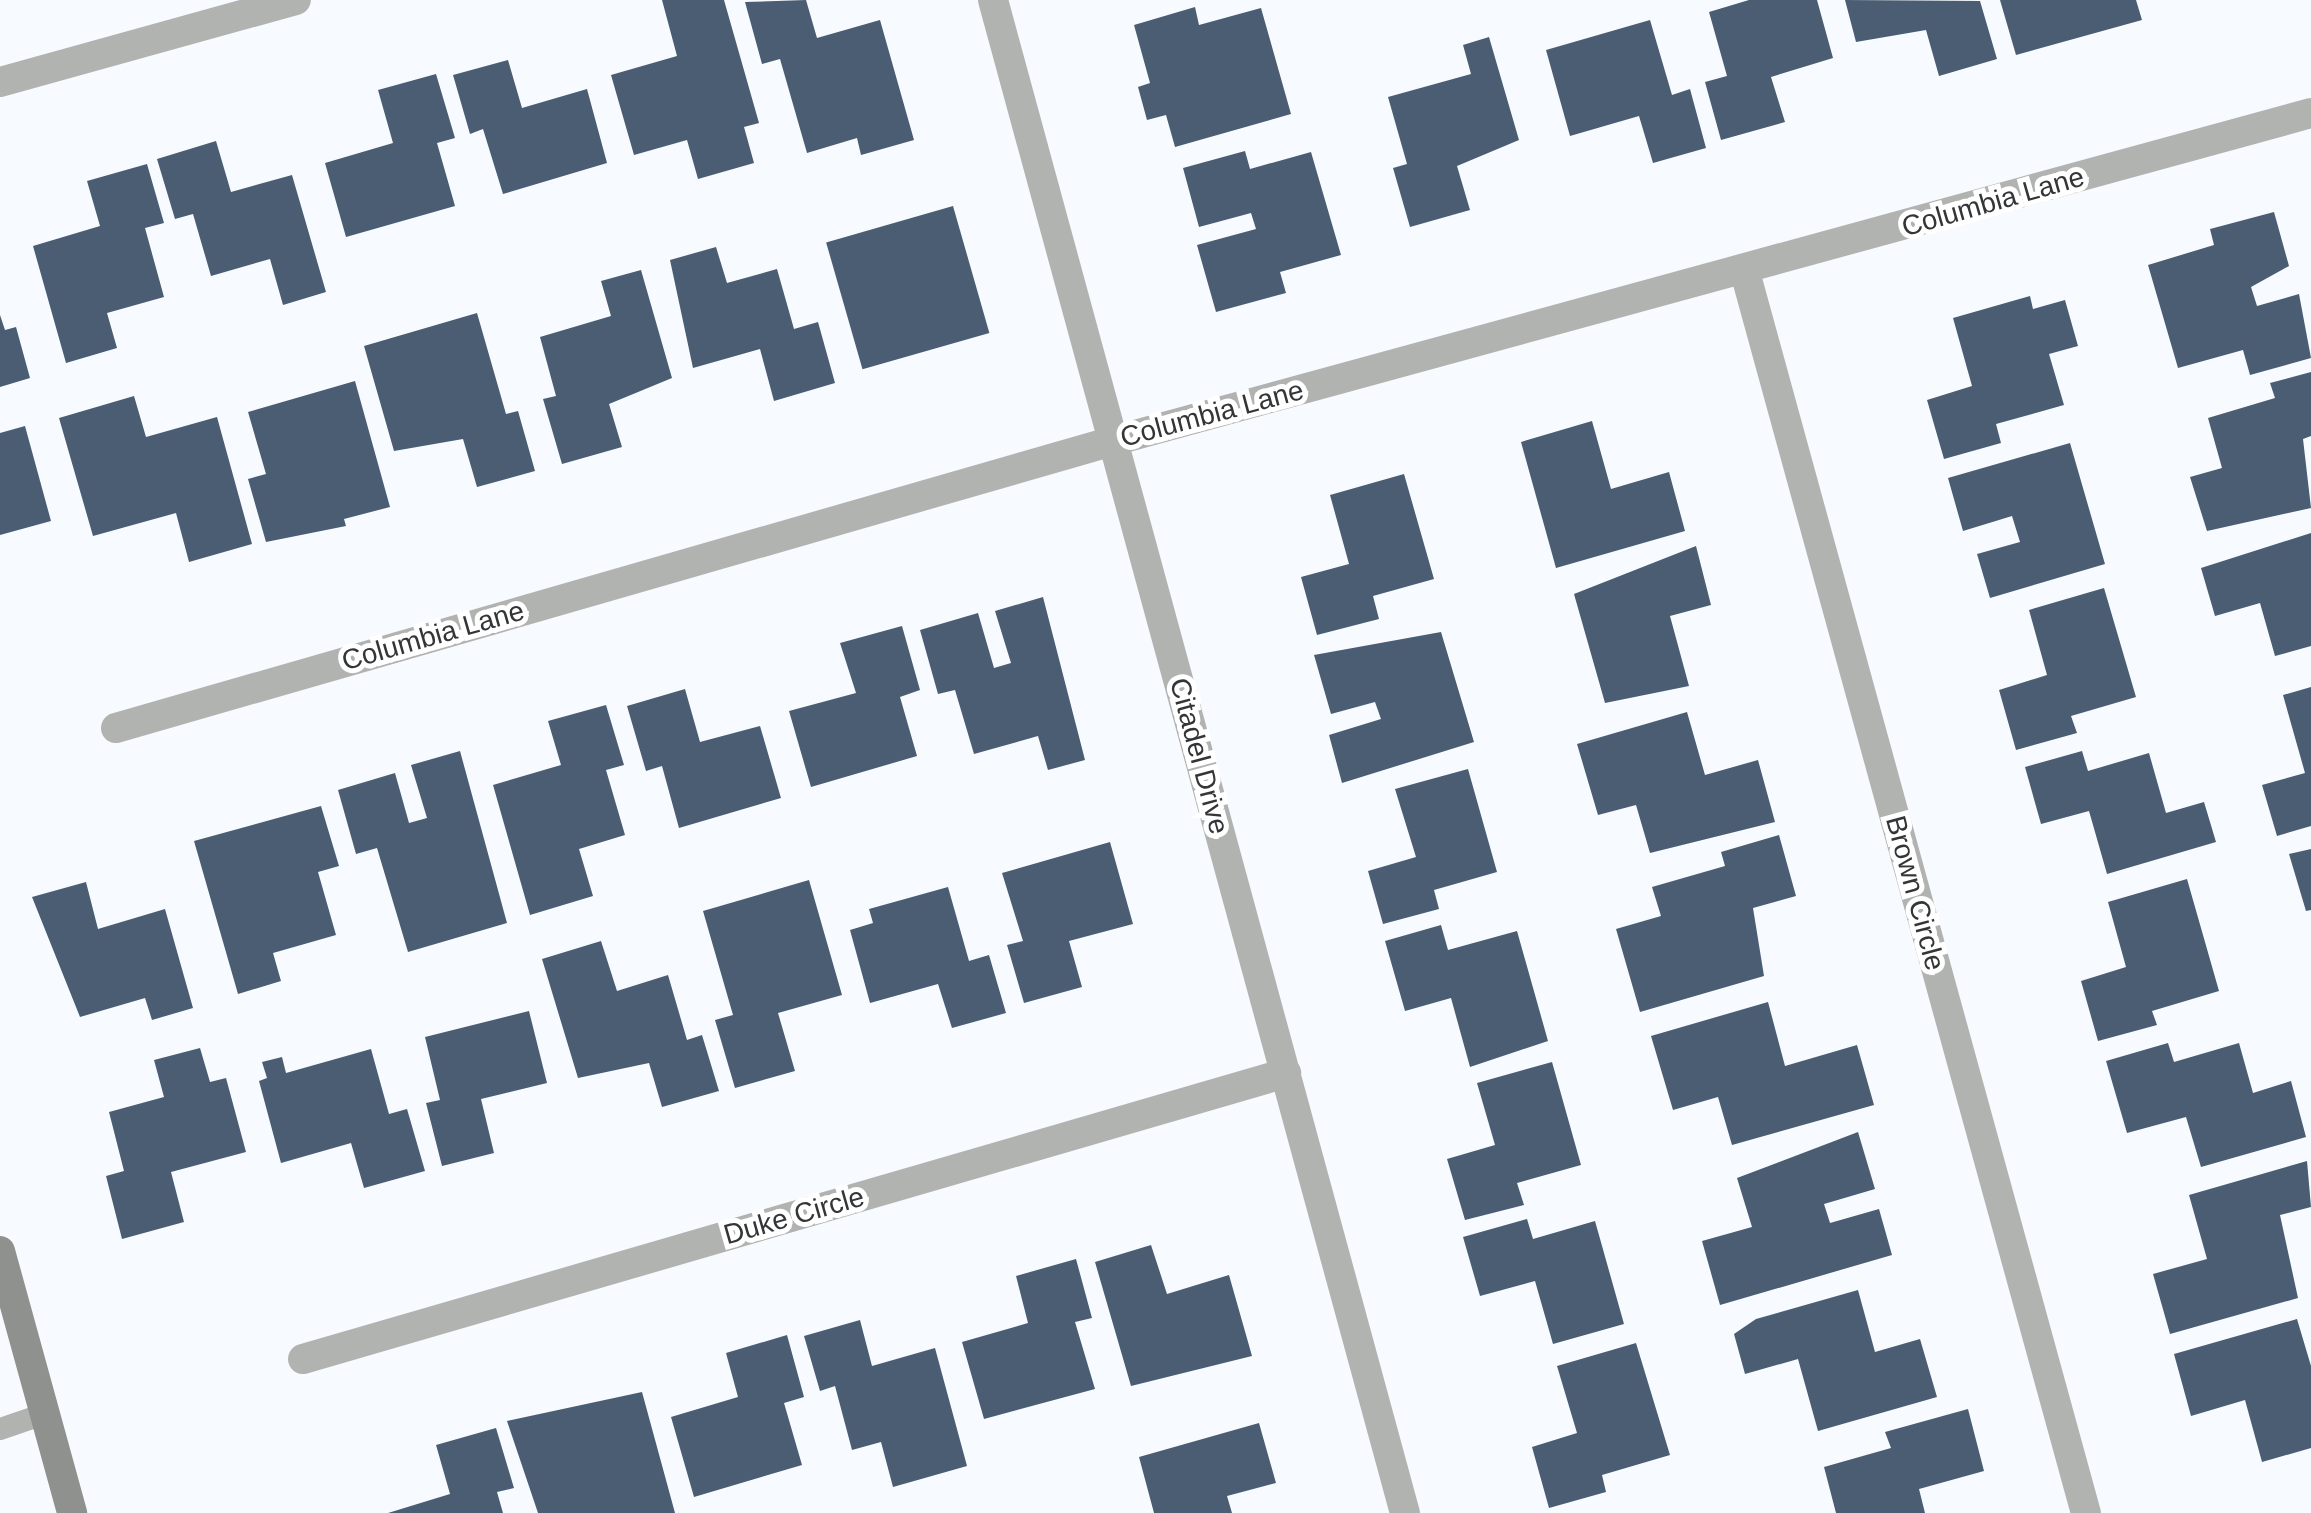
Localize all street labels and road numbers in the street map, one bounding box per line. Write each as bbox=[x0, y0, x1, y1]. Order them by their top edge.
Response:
street label: Columbia Lane bbox=[1898, 160, 2088, 244]
street label: Columbia Lane bbox=[1117, 373, 1307, 455]
street label: Columbia Lane bbox=[338, 594, 528, 678]
street label: Citadel Drive bbox=[1162, 674, 1236, 838]
street label: Brown Circle bbox=[1878, 812, 1952, 974]
street label: Duke Circle bbox=[720, 1180, 868, 1252]

